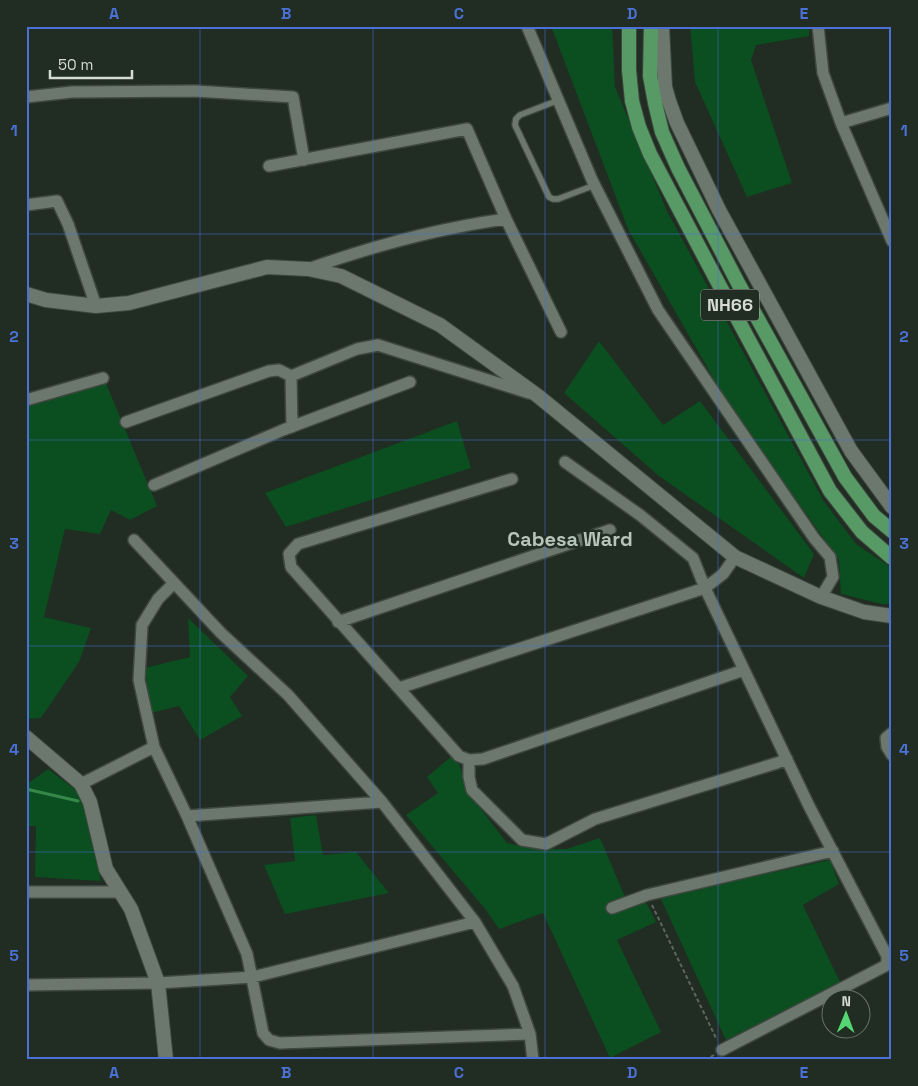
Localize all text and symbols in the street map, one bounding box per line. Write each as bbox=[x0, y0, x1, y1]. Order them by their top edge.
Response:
text: A bbox=[109, 3, 119, 24]
text: B bbox=[281, 3, 291, 24]
text: C bbox=[454, 3, 464, 24]
text: D bbox=[627, 3, 637, 24]
text: E bbox=[800, 3, 809, 24]
scale bar bbox=[50, 48, 132, 80]
text: 50 m bbox=[58, 55, 93, 74]
text: 1 bbox=[10, 120, 18, 141]
text: 1 bbox=[900, 120, 908, 141]
road number: NH66 bbox=[701, 290, 759, 320]
text: 2 bbox=[9, 326, 19, 347]
text: 2 bbox=[899, 326, 909, 347]
district label: Cabesa Ward bbox=[507, 526, 633, 552]
text: 3 bbox=[9, 533, 19, 554]
text: 3 bbox=[899, 533, 909, 554]
text: 4 bbox=[9, 739, 19, 760]
text: 4 bbox=[899, 739, 909, 760]
text: 5 bbox=[9, 945, 19, 966]
text: 5 bbox=[899, 945, 909, 966]
north arrow bbox=[820, 988, 870, 1038]
text: N bbox=[841, 992, 851, 1010]
text: A bbox=[109, 1062, 119, 1083]
text: B bbox=[281, 1062, 291, 1083]
text: C bbox=[454, 1062, 464, 1083]
text: D bbox=[627, 1062, 637, 1083]
text: E bbox=[800, 1062, 809, 1083]

